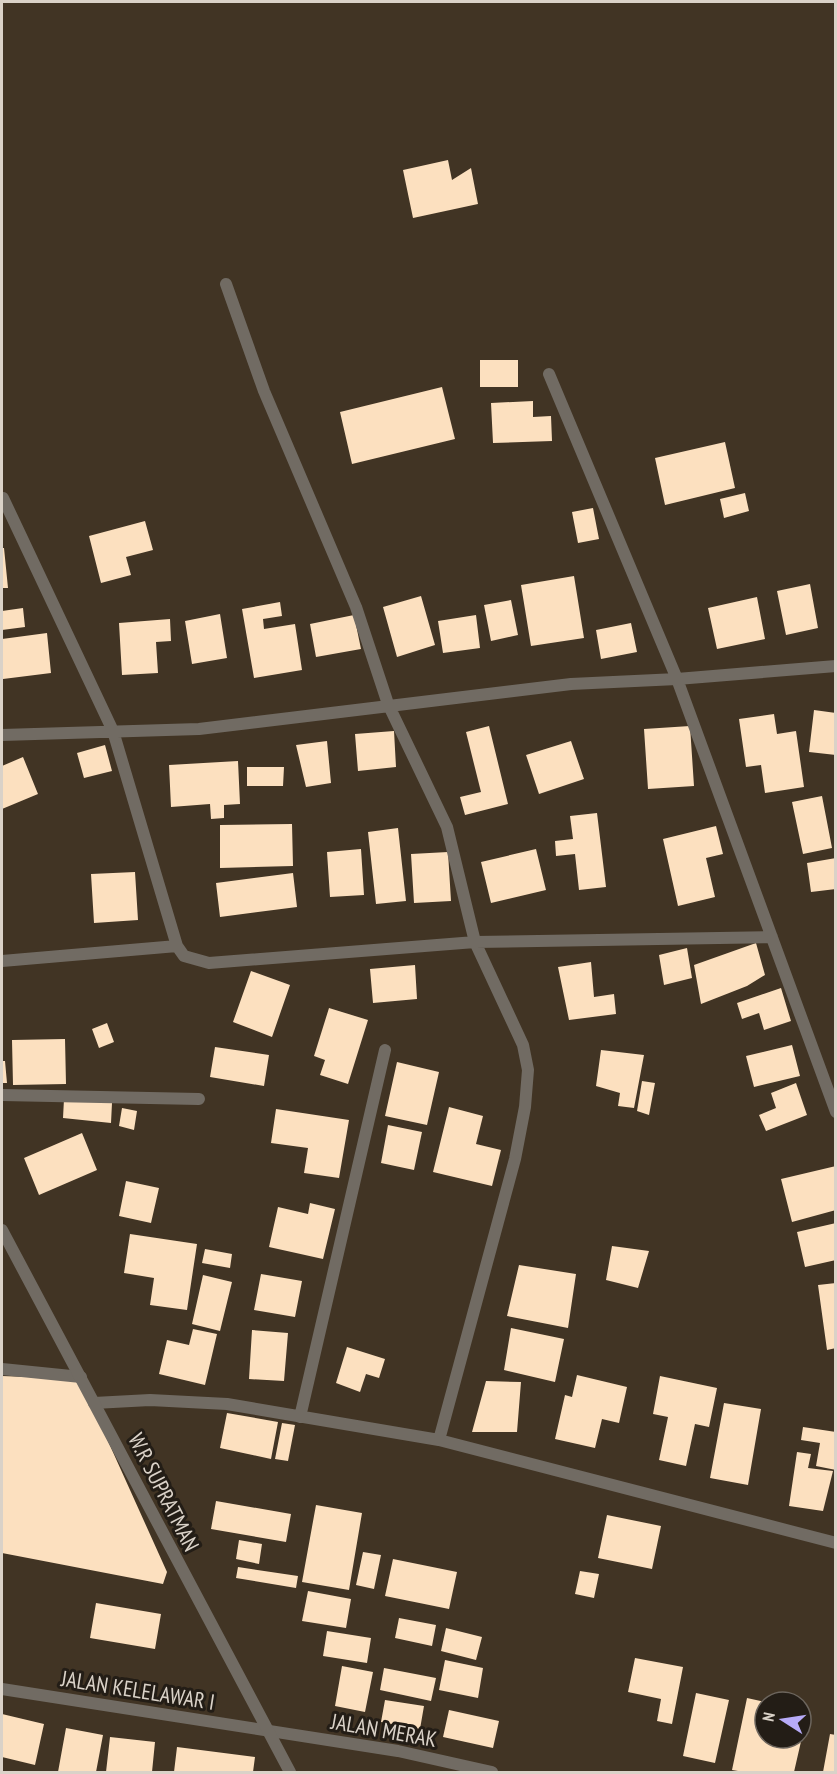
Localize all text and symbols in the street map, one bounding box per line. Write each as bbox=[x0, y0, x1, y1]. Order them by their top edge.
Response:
street label: W.R SUPRATMAN bbox=[122, 1428, 206, 1556]
street label: JALAN KELELAWAR I bbox=[58, 1664, 217, 1716]
north arrow bbox=[753, 1690, 813, 1750]
street label: JALAN MERAK bbox=[328, 1707, 439, 1753]
text: N bbox=[758, 1711, 779, 1723]

